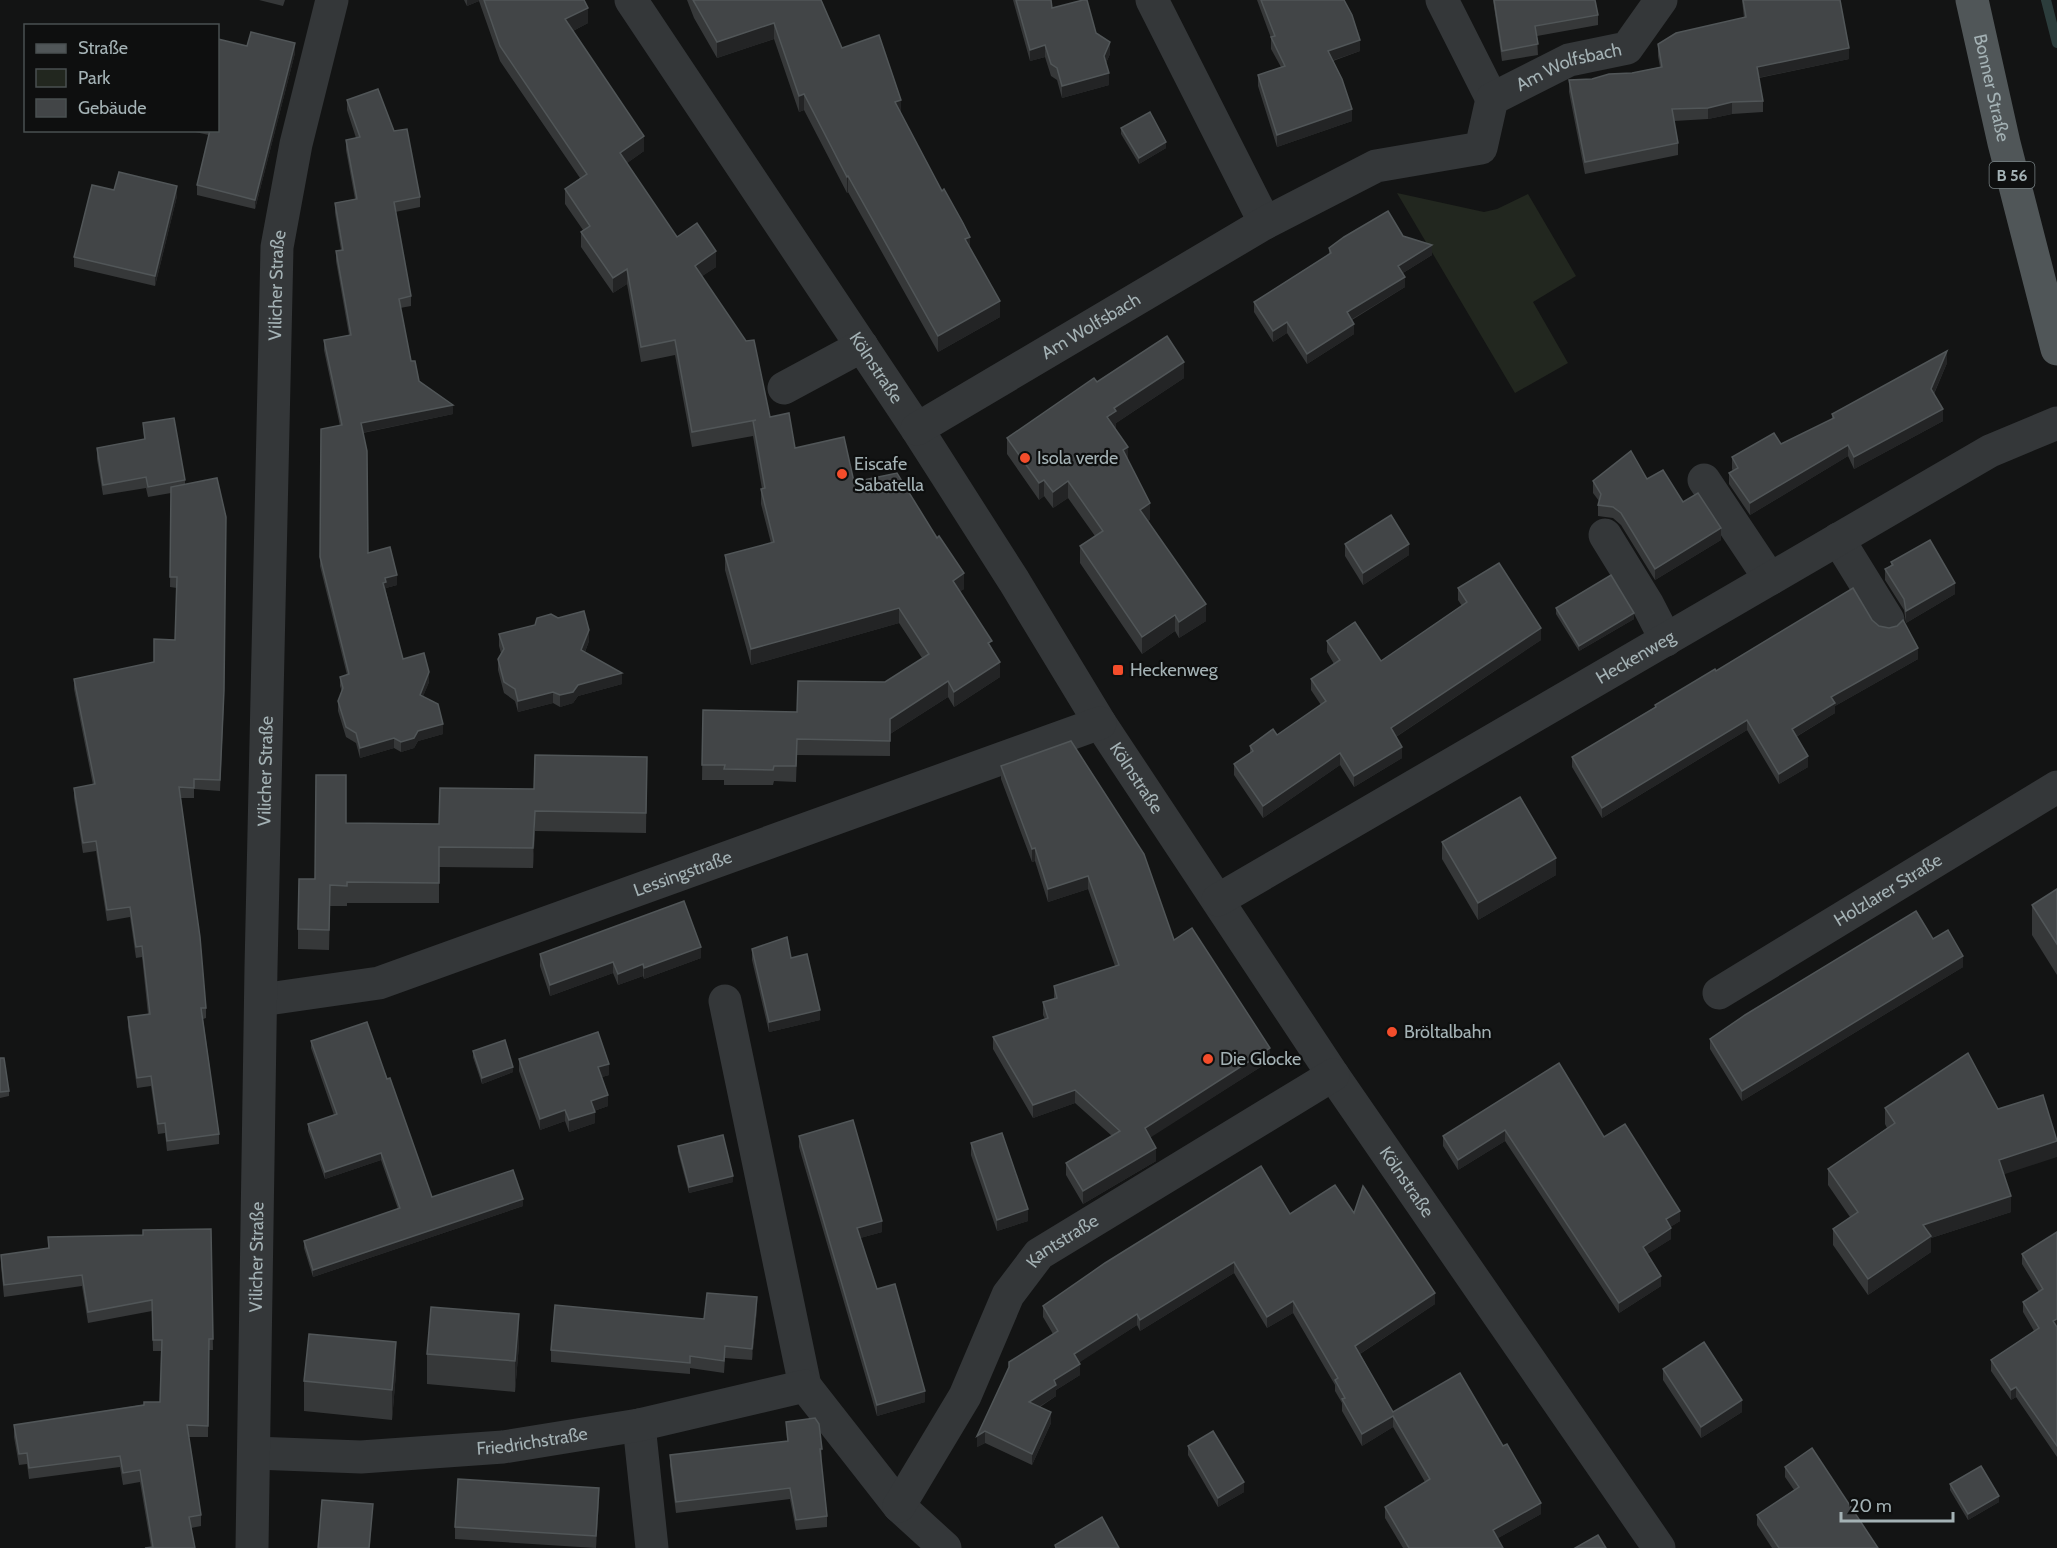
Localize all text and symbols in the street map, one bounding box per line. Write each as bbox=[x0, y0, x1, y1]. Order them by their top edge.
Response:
legend bbox=[24, 24, 219, 132]
street label: Bonner Straße bbox=[1969, 32, 2014, 144]
text: Straße bbox=[78, 37, 128, 59]
street label: Am Wolfsbach bbox=[1512, 38, 1624, 96]
text: Park bbox=[78, 67, 111, 89]
text: Gebäude bbox=[78, 97, 147, 119]
road number: B 56 bbox=[1990, 162, 2034, 188]
street label: Vilicher Straße bbox=[264, 228, 291, 341]
street label: Am Wolfsbach bbox=[1037, 288, 1144, 364]
street label: Kölnstraße bbox=[845, 328, 908, 408]
place label: Isola verde bbox=[1037, 447, 1118, 469]
marker: Isola verde bbox=[1018, 451, 1032, 465]
place label: Eiscafe Sabatella bbox=[854, 453, 924, 496]
marker: Eiscafe Sabatella bbox=[835, 467, 849, 481]
street label: Heckenweg bbox=[1592, 625, 1680, 689]
place label: Heckenweg bbox=[1130, 659, 1219, 681]
marker: Heckenweg bbox=[1111, 663, 1125, 677]
street label: Vilicher Straße bbox=[253, 716, 278, 827]
street label: Kölnstraße bbox=[1105, 738, 1168, 818]
street label: Lessingstraße bbox=[630, 846, 735, 901]
street label: Holzlarer Straße bbox=[1830, 849, 1946, 931]
place label: Bröltalbahn bbox=[1404, 1021, 1492, 1043]
marker: Bröltalbahn bbox=[1385, 1025, 1399, 1039]
place label: Die Glocke bbox=[1220, 1048, 1301, 1070]
marker: Die Glocke bbox=[1201, 1052, 1215, 1066]
street label: Kölnstraße bbox=[1375, 1142, 1439, 1222]
street label: Vilicher Straße bbox=[245, 1202, 268, 1313]
street label: Kantstraße bbox=[1021, 1209, 1102, 1272]
street label: Friedrichstraße bbox=[476, 1422, 589, 1460]
scale bar bbox=[1841, 1485, 1954, 1523]
text: 20 m bbox=[1850, 1495, 1892, 1517]

